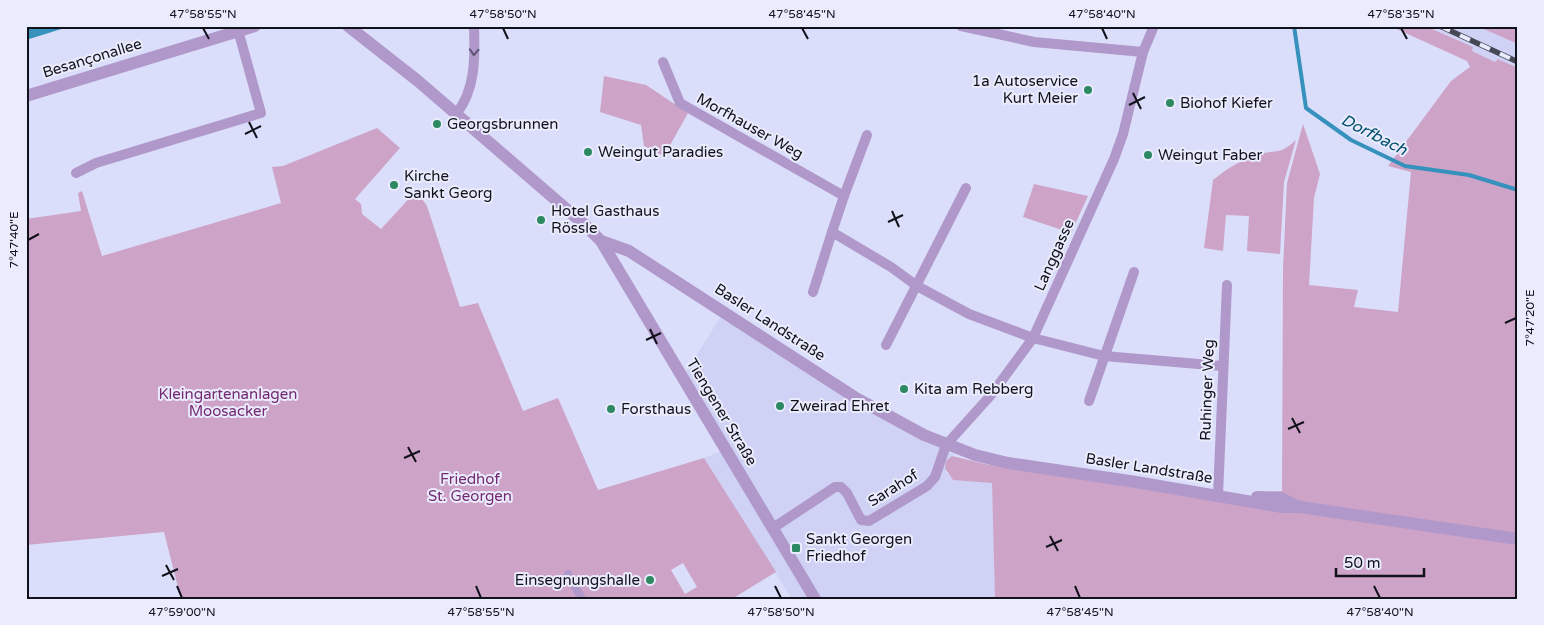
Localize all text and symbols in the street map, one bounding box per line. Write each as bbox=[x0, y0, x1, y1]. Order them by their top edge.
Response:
text: 47°58'55"N bbox=[169, 7, 237, 21]
text: 47°58'50"N bbox=[469, 7, 537, 21]
text: 47°58'45"N bbox=[768, 7, 836, 21]
text: 47°58'40"N bbox=[1068, 7, 1136, 21]
text: 47°58'35"N bbox=[1367, 7, 1435, 21]
street label: Besançonallee bbox=[40, 34, 144, 82]
one-way arrow bbox=[468, 49, 479, 57]
place label: 1a Autoservice Kurt Meier bbox=[972, 72, 1078, 107]
marker: 1a Autoservice Kurt Meier bbox=[1082, 84, 1094, 96]
street label: Morfhauser Weg bbox=[693, 89, 807, 163]
place label: Biohof Kiefer bbox=[1180, 94, 1273, 112]
marker: Biohof Kiefer bbox=[1164, 97, 1176, 109]
water label: Dorfbach bbox=[1338, 110, 1411, 161]
place label: Georgsbrunnen bbox=[447, 115, 558, 133]
marker: Georgsbrunnen bbox=[431, 118, 443, 130]
place label: Weingut Paradies bbox=[598, 143, 723, 161]
marker: Weingut Paradies bbox=[582, 146, 594, 158]
place label: Weingut Faber bbox=[1158, 146, 1262, 164]
marker: Weingut Faber bbox=[1142, 149, 1154, 161]
place label: Kirche Sankt Georg bbox=[404, 167, 493, 202]
marker: Kirche Sankt Georg bbox=[388, 179, 400, 191]
place label: Hotel Gasthaus Rössle bbox=[551, 202, 659, 237]
text: 7°47'40"E bbox=[7, 211, 21, 269]
marker: Hotel Gasthaus Rössle bbox=[535, 214, 547, 226]
street label: Langgasse bbox=[1030, 216, 1078, 294]
street label: Basler Landstraße bbox=[711, 280, 829, 364]
text: 7°47'20"E bbox=[1523, 289, 1537, 347]
street label: Ruhinger Weg bbox=[1196, 339, 1218, 441]
street label: Tiengener Straße bbox=[683, 355, 761, 469]
place label: Kita am Rebberg bbox=[914, 380, 1034, 398]
marker: Kita am Rebberg bbox=[898, 383, 910, 395]
park label: Kleingartenanlagen Moosacker bbox=[159, 385, 297, 420]
place label: Zweirad Ehret bbox=[790, 397, 890, 415]
place label: Forsthaus bbox=[621, 400, 691, 418]
marker: Zweirad Ehret bbox=[774, 400, 786, 412]
marker: Forsthaus bbox=[605, 403, 617, 415]
street label: Basler Landstraße bbox=[1084, 449, 1214, 487]
street label: Sarahof bbox=[865, 465, 922, 510]
park label: Friedhof St. Georgen bbox=[428, 470, 512, 505]
place label: Sankt Georgen Friedhof bbox=[806, 530, 912, 565]
marker: Sankt Georgen Friedhof bbox=[790, 542, 802, 554]
scale bar bbox=[1336, 545, 1424, 577]
text: 50 m bbox=[1344, 554, 1381, 572]
place label: Einsegnungshalle bbox=[515, 571, 640, 589]
marker: Einsegnungshalle bbox=[644, 574, 656, 586]
text: 47°59'00"N bbox=[148, 605, 216, 619]
text: 47°58'55"N bbox=[447, 605, 515, 619]
text: 47°58'50"N bbox=[747, 605, 815, 619]
text: 47°58'45"N bbox=[1046, 605, 1114, 619]
text: 47°58'40"N bbox=[1346, 605, 1414, 619]

